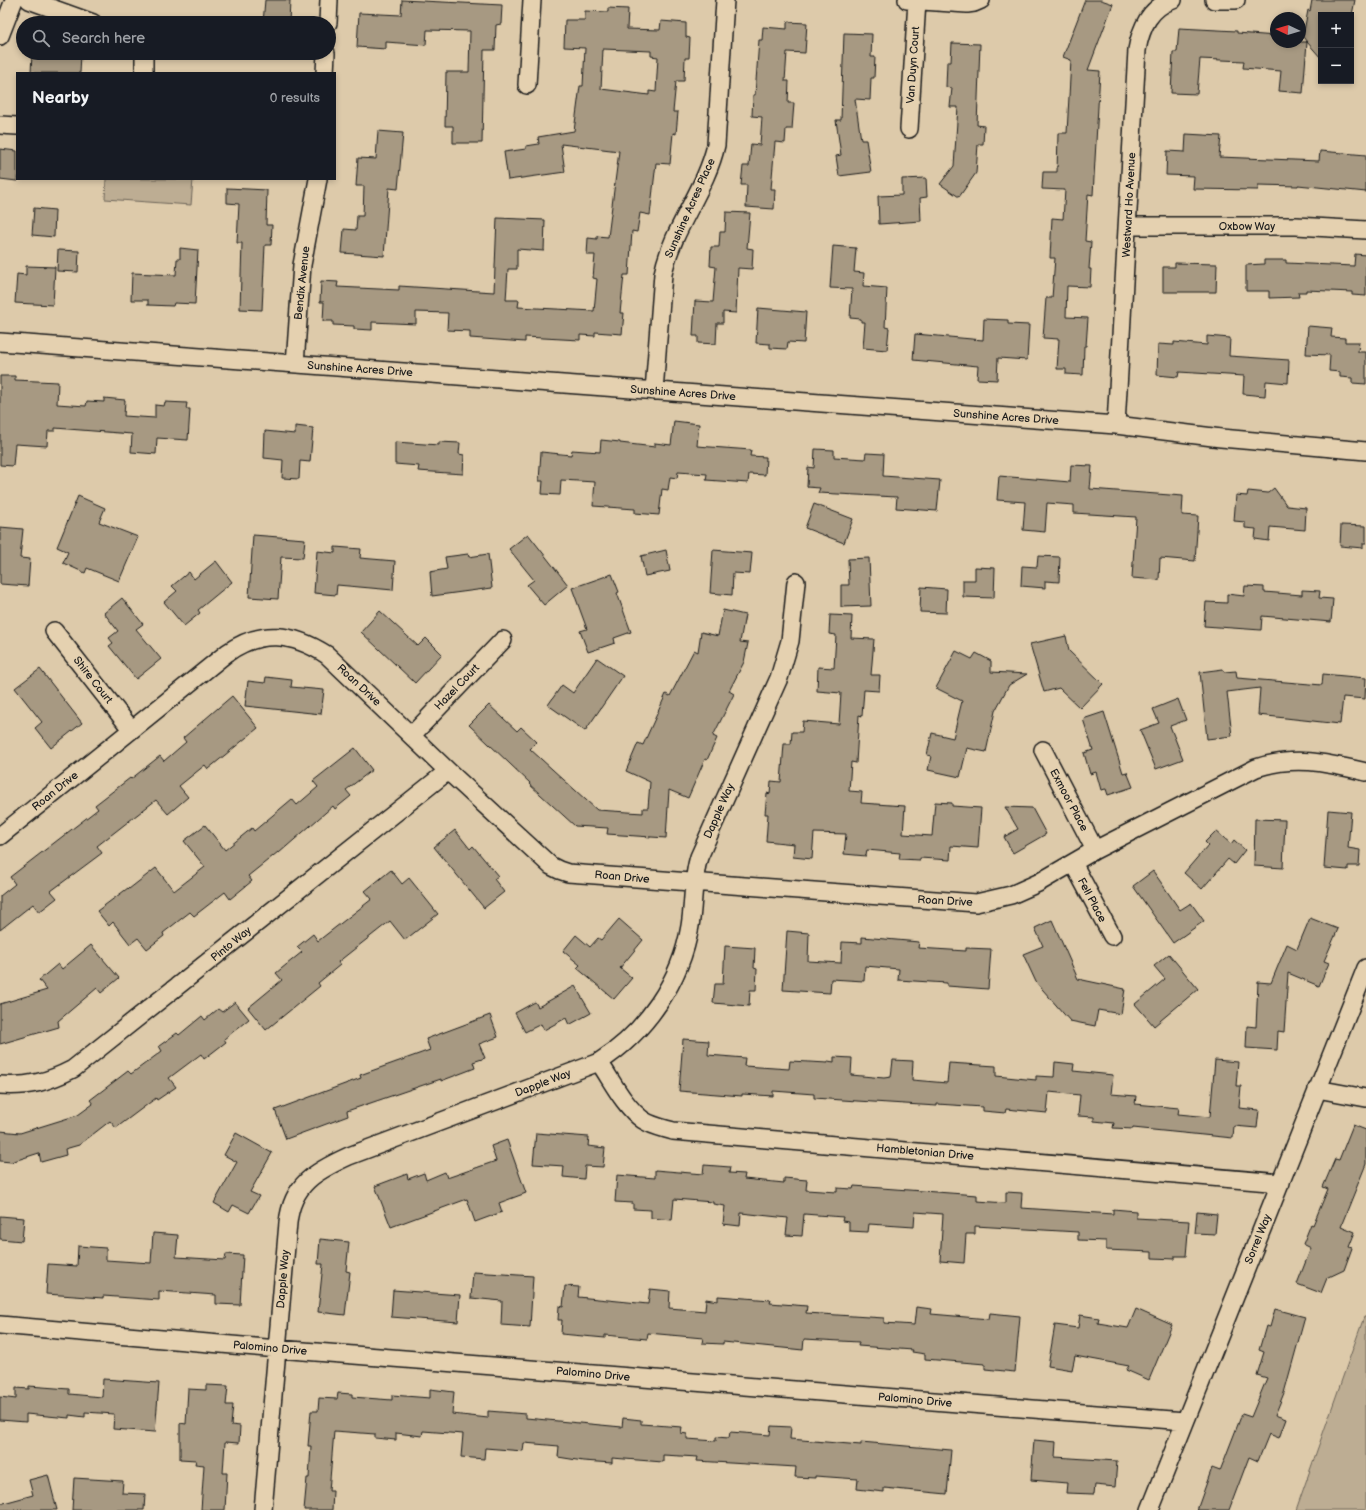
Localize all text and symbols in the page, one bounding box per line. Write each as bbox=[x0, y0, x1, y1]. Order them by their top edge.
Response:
north arrow bbox=[1270, 12, 1306, 48]
map controls bbox=[1318, 12, 1354, 84]
button: + bbox=[1318, 12, 1354, 48]
search box bbox=[16, 16, 336, 60]
street label: Van Duyn Court bbox=[904, 25, 922, 104]
icon: search bbox=[30, 27, 52, 49]
text: Search here bbox=[62, 29, 145, 48]
button: − bbox=[1318, 48, 1354, 84]
text: Nearby bbox=[32, 88, 89, 108]
text: 0 results bbox=[270, 90, 320, 106]
street label: Westward Ho Avenue bbox=[1120, 152, 1138, 258]
street label: Sunshine Acres Place bbox=[662, 156, 718, 260]
street label: Oxbow Way bbox=[1219, 220, 1275, 233]
street label: Bendix Avenue bbox=[292, 245, 312, 321]
street label: Sunshine Acres Drive bbox=[307, 359, 414, 379]
street label: Sunshine Acres Drive bbox=[630, 383, 737, 403]
street label: Sunshine Acres Drive bbox=[953, 407, 1060, 427]
street label: Shire Court bbox=[71, 654, 116, 707]
street label: Roan Drive bbox=[334, 661, 384, 709]
street label: Hazel Court bbox=[432, 661, 483, 713]
street label: Exmoor Place bbox=[1047, 767, 1091, 834]
street label: Roan Drive bbox=[29, 768, 81, 813]
street label: Dapple Way bbox=[701, 781, 737, 841]
street label: Roan Drive bbox=[594, 868, 651, 886]
street label: Fell Place bbox=[1075, 876, 1109, 925]
street label: Roan Drive bbox=[917, 893, 973, 909]
street label: Pinto Way bbox=[208, 924, 254, 964]
street label: Dapple Way bbox=[513, 1066, 573, 1100]
street label: Hambletonian Drive bbox=[876, 1141, 975, 1163]
street label: Sorrel Way bbox=[1242, 1212, 1274, 1266]
street label: Dapple Way bbox=[274, 1249, 292, 1309]
street label: Palomino Drive bbox=[232, 1338, 308, 1358]
street label: Palomino Drive bbox=[555, 1364, 631, 1384]
street label: Palomino Drive bbox=[877, 1390, 953, 1410]

